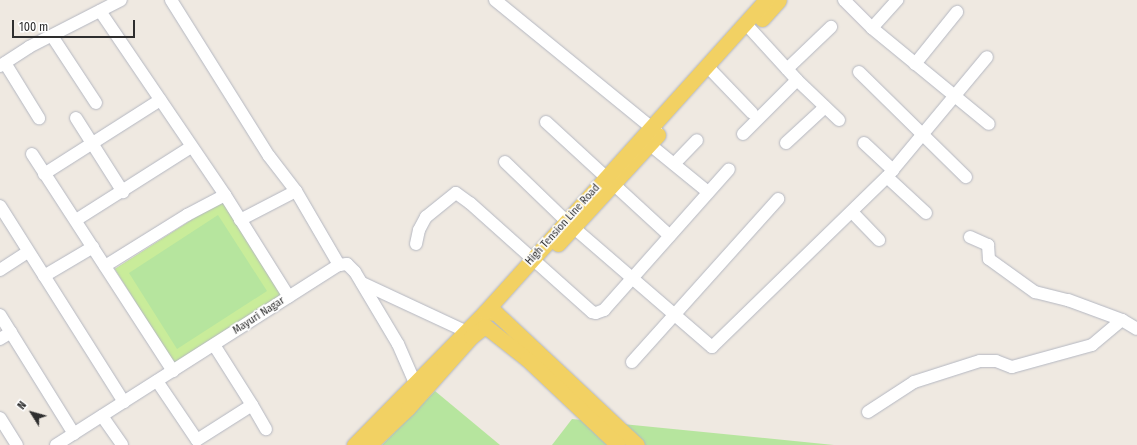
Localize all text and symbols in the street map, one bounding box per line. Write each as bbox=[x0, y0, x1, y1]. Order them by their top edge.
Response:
scale bar bbox=[14, 12, 137, 38]
text: 100 m bbox=[19, 20, 48, 34]
street label: High Tension Line Road bbox=[523, 182, 603, 268]
street label: Mayuri Nagar bbox=[231, 294, 287, 338]
north arrow bbox=[12, 393, 52, 433]
text: N bbox=[15, 399, 29, 412]

